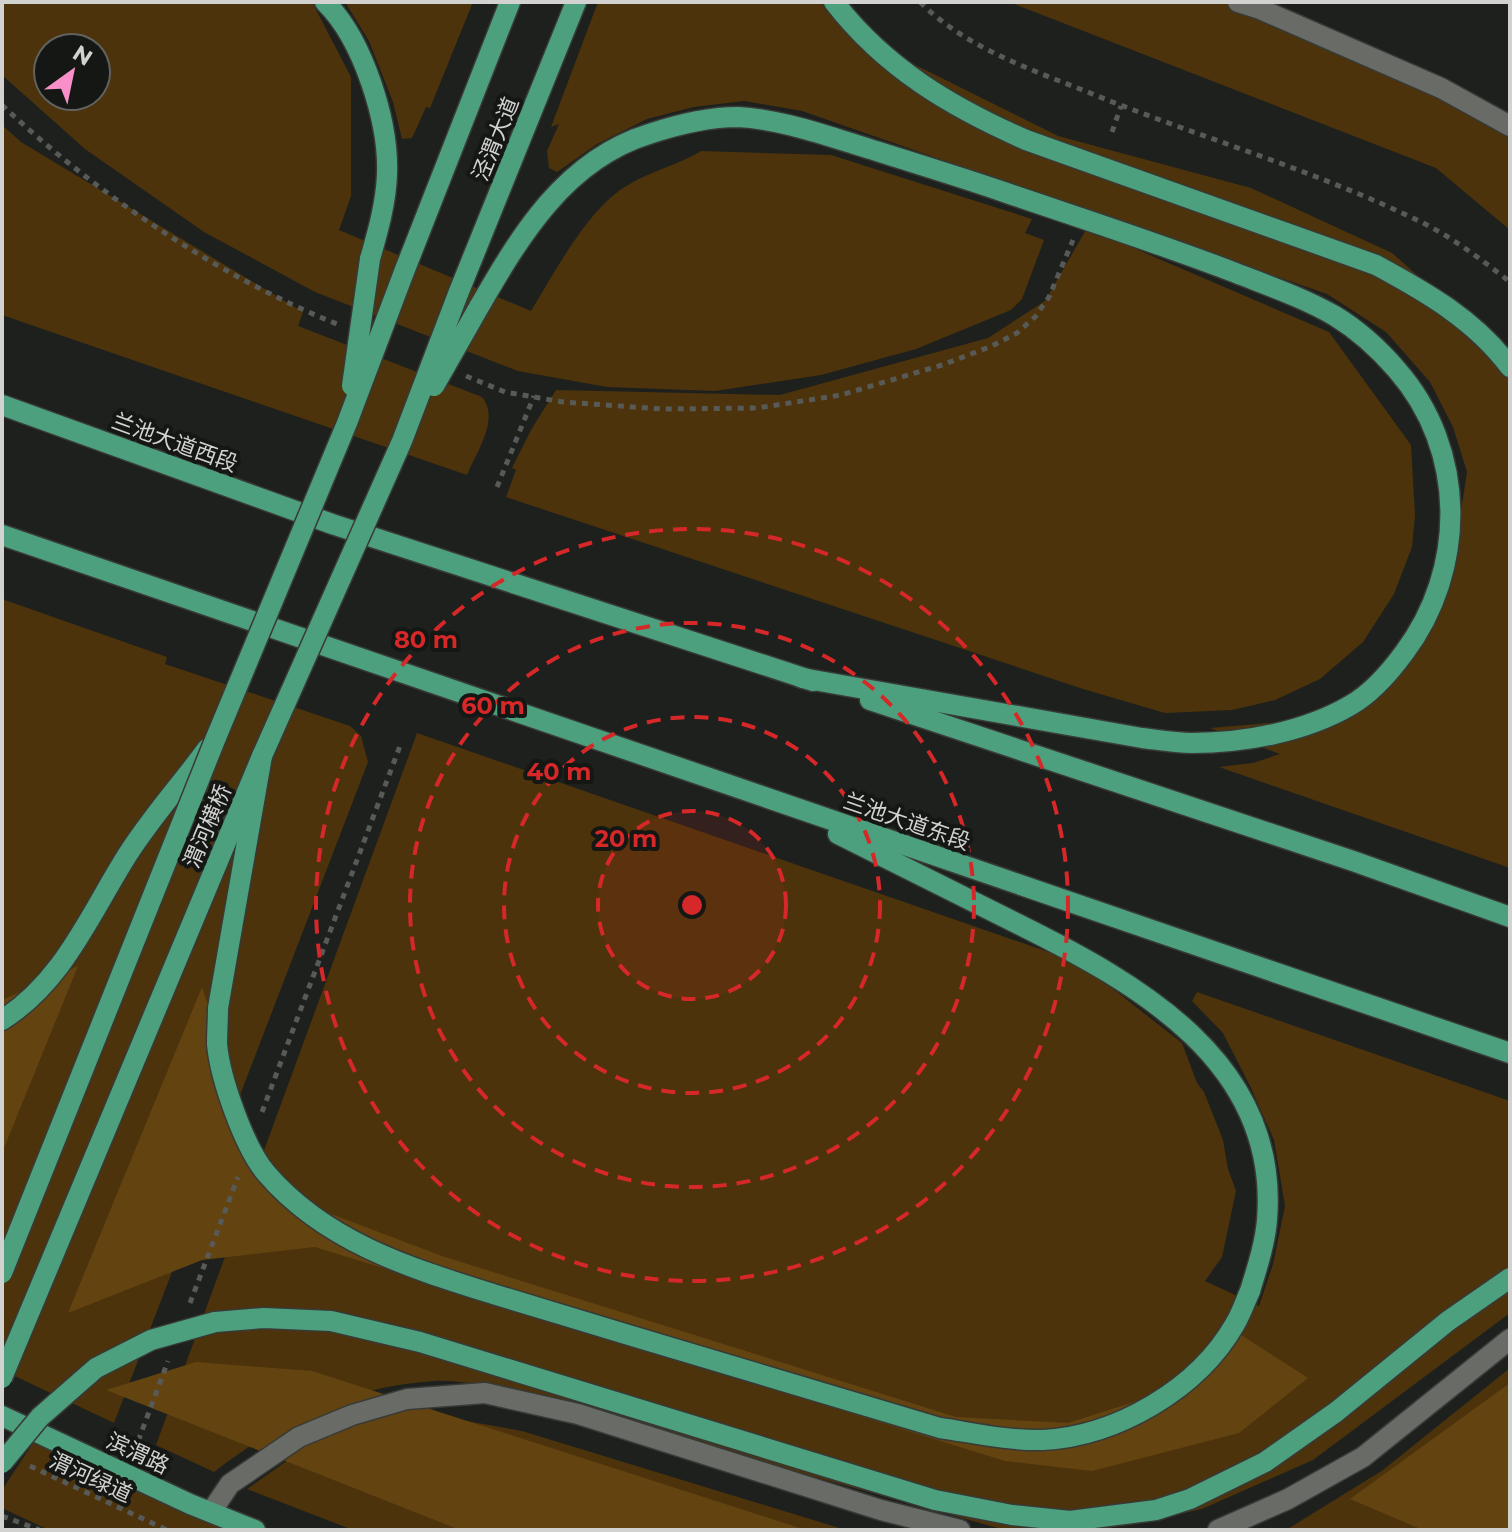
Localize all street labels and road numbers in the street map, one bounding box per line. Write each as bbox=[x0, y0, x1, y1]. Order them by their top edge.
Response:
street label: 泾渭大道 bbox=[466, 93, 524, 185]
street label: 兰池大道西段 bbox=[108, 407, 241, 478]
street label: 渭河横桥 bbox=[178, 780, 237, 872]
street label: 兰池大道东段 bbox=[840, 787, 974, 856]
street label: 滨渭路 bbox=[102, 1427, 173, 1480]
street label: 渭河绿道 bbox=[45, 1447, 136, 1508]

